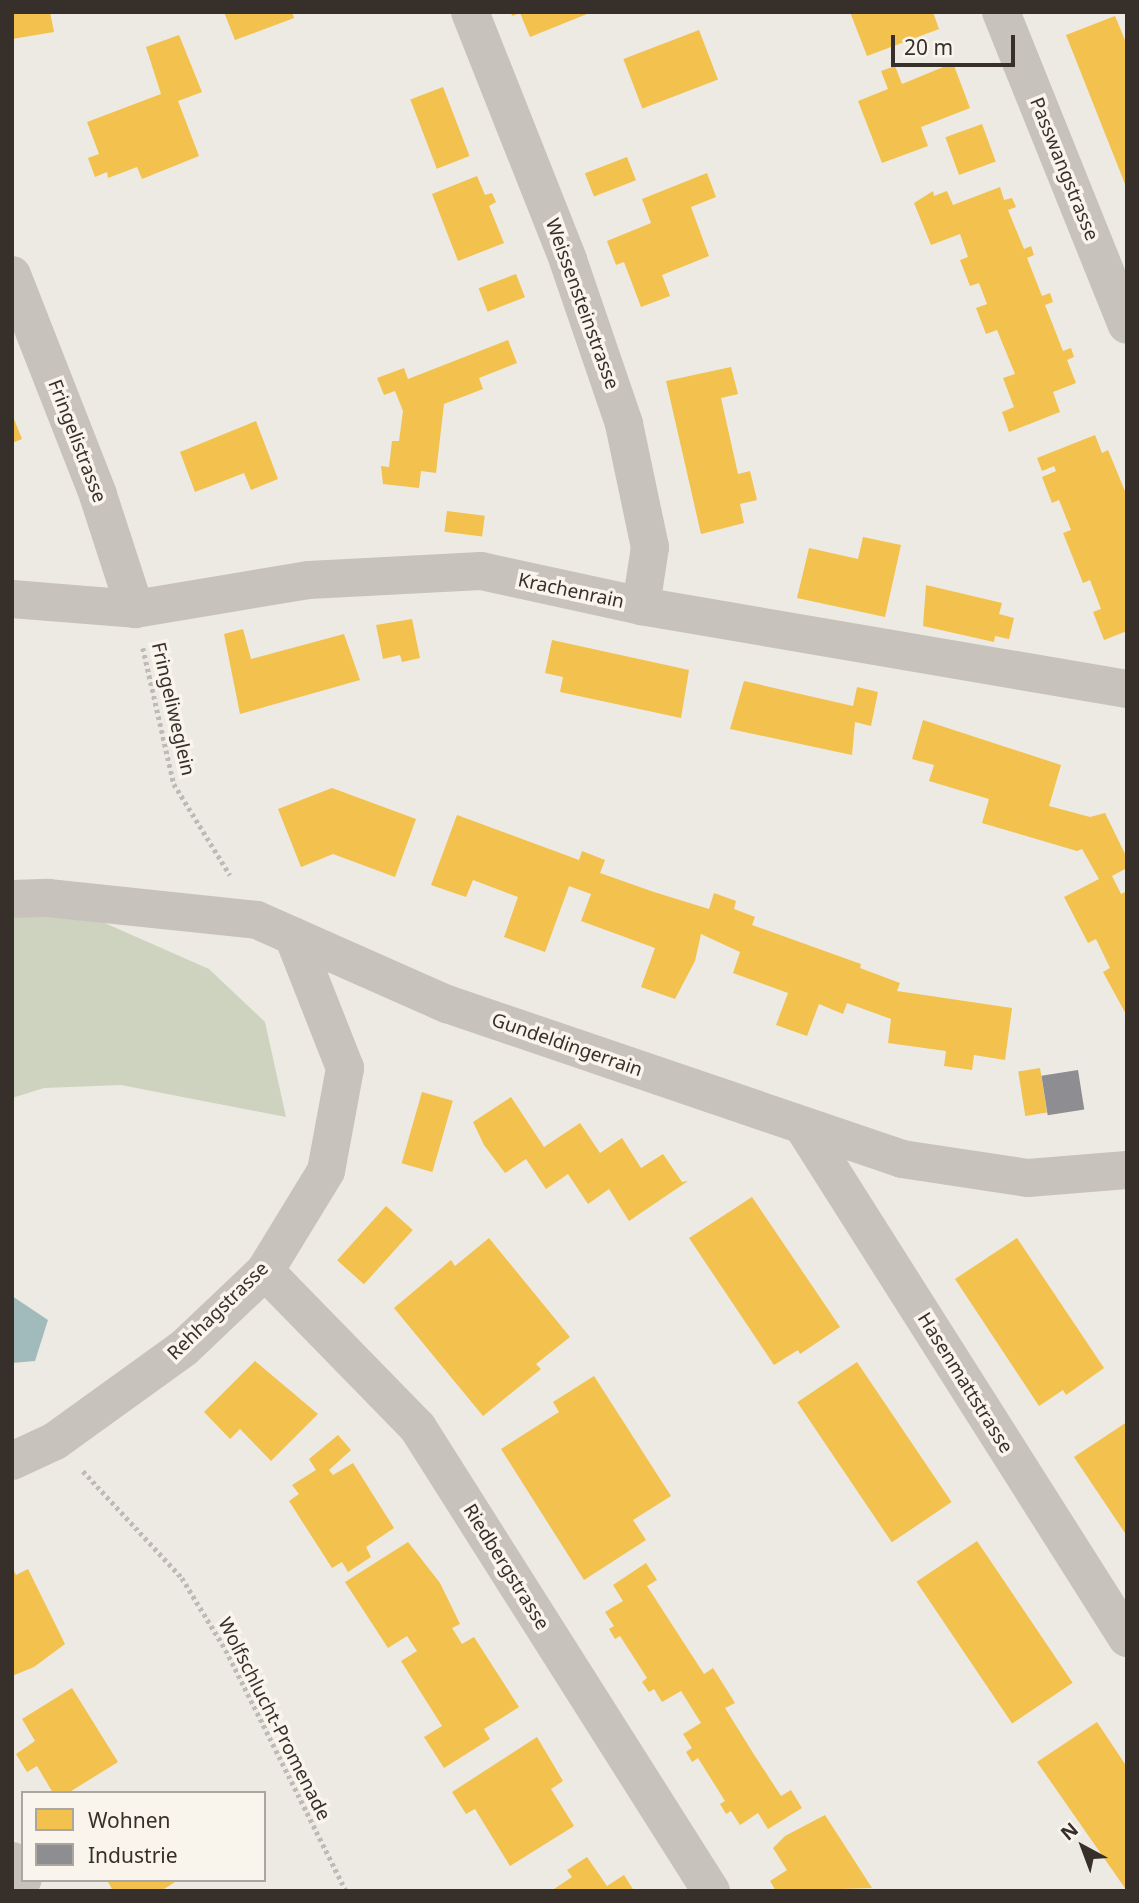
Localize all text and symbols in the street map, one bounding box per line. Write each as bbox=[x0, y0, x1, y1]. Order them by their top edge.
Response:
scale bar bbox=[894, 21, 1018, 65]
text: 20 m bbox=[904, 33, 953, 61]
street label: Passwangstrasse bbox=[1025, 94, 1103, 244]
street label: Weissensteinstrasse bbox=[541, 216, 623, 392]
street label: Fringelistrasse bbox=[43, 376, 111, 506]
street label: Krachenrain bbox=[516, 569, 626, 613]
street label: Fringeliweglein bbox=[147, 640, 199, 778]
street label: Gundeldingerrain bbox=[489, 1009, 645, 1081]
street label: Rehhagstrasse bbox=[163, 1257, 273, 1365]
street label: Hasenmattstrasse bbox=[913, 1309, 1017, 1457]
street label: Riedbergstrasse bbox=[458, 1500, 554, 1634]
street label: Wolfschlucht-Promenade bbox=[213, 1614, 335, 1824]
legend bbox=[21, 1791, 266, 1882]
text: Wohnen bbox=[88, 1806, 171, 1834]
north arrow bbox=[1048, 1812, 1118, 1882]
text: N bbox=[1055, 1816, 1084, 1846]
text: Industrie bbox=[88, 1841, 178, 1869]

